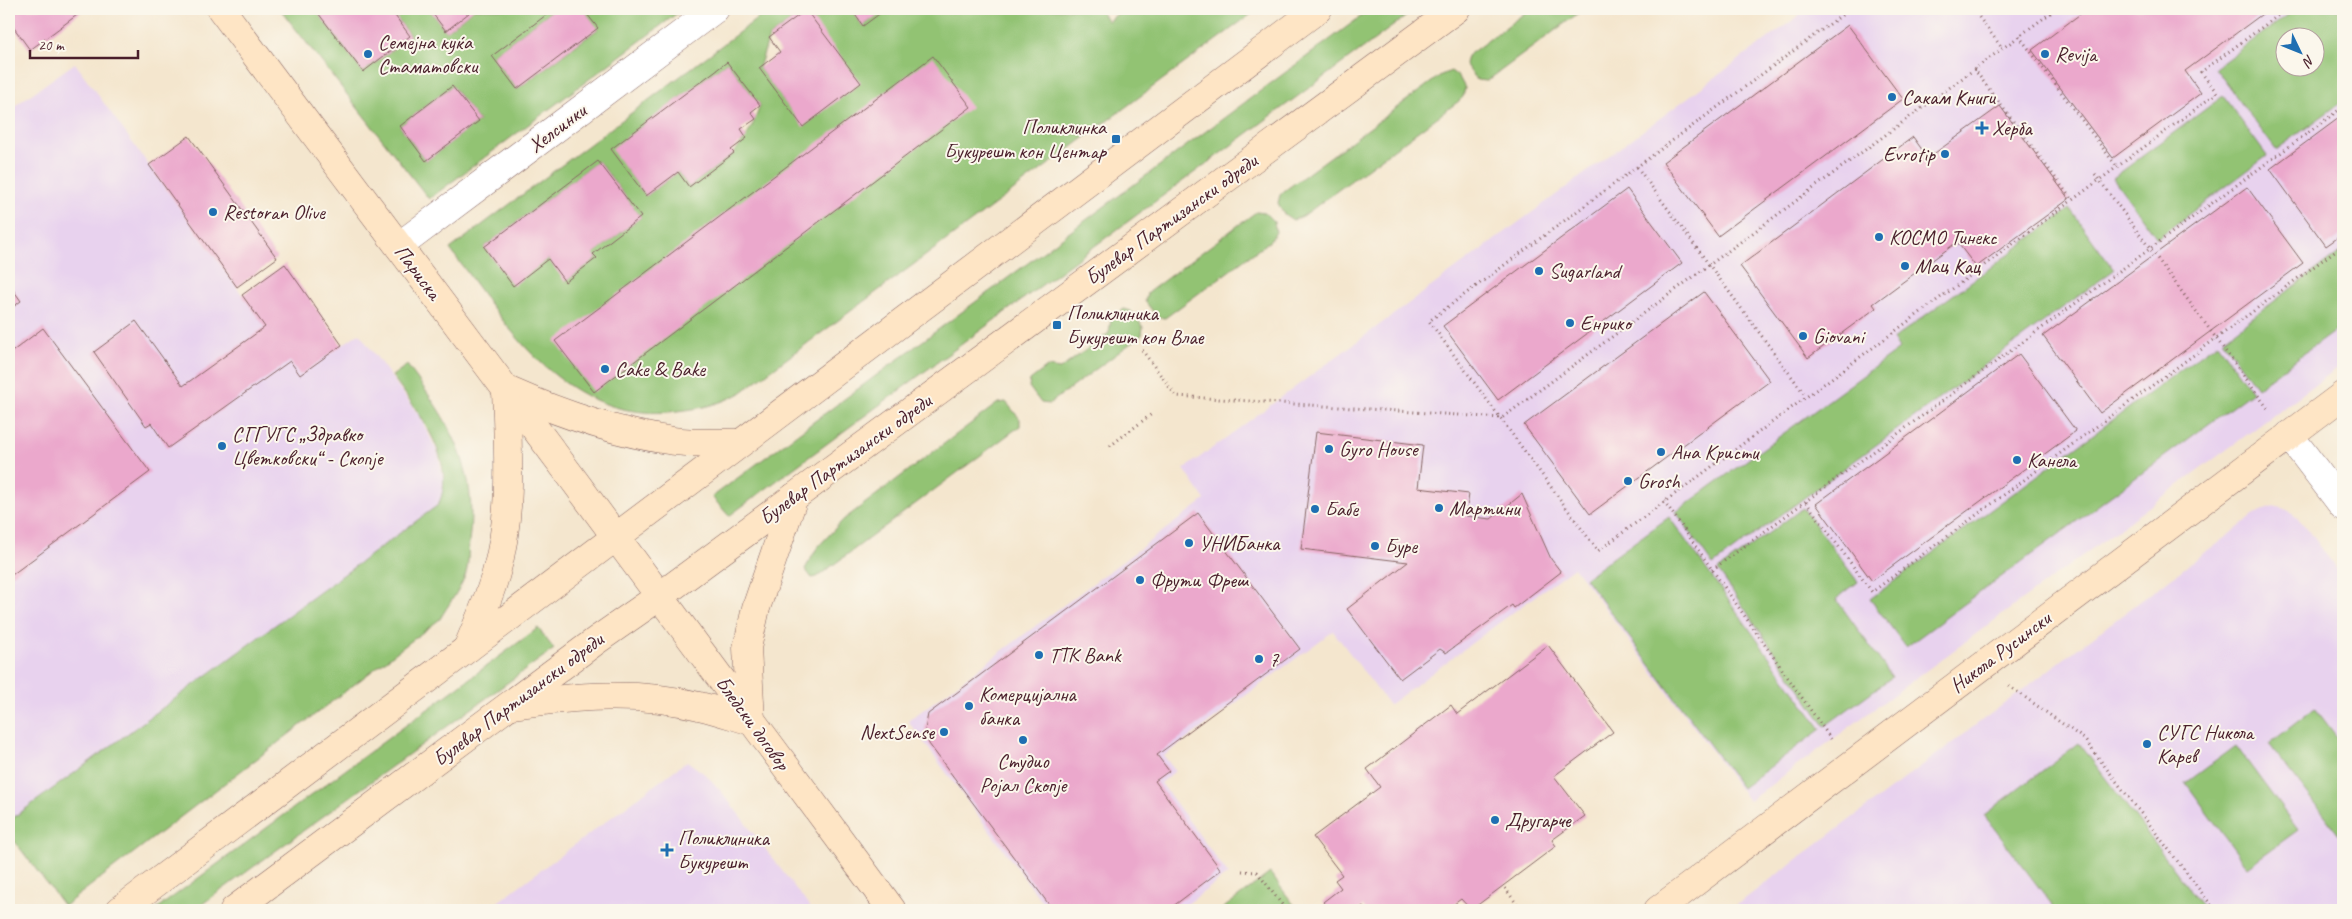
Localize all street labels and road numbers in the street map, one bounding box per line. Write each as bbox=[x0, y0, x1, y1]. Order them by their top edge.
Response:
street label: Хелсинки bbox=[523, 96, 593, 158]
street label: Булевар Партизански одреди bbox=[1080, 147, 1263, 290]
street label: Париска bbox=[389, 239, 449, 307]
street label: Булевар Партизански одреди bbox=[754, 387, 937, 530]
street label: Никола Русински bbox=[1944, 604, 2058, 698]
street label: Булевар Партизански одреди bbox=[428, 626, 609, 772]
street label: Бледски договор bbox=[710, 671, 797, 776]

